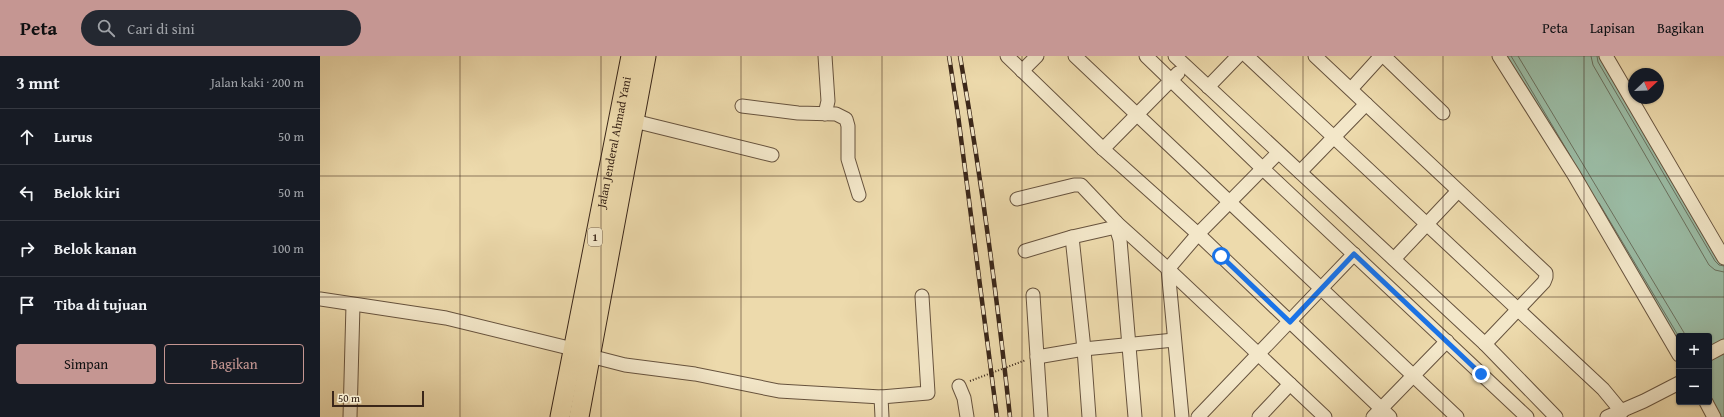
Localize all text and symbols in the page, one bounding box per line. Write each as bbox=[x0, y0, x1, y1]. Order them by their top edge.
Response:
search box bbox=[81, 10, 361, 46]
text: Peta bbox=[20, 14, 57, 42]
icon: search bbox=[95, 17, 117, 39]
text: Cari di sini bbox=[127, 18, 195, 39]
text: Peta bbox=[1542, 18, 1568, 38]
text: Lapisan bbox=[1590, 18, 1635, 38]
text: Bagikan bbox=[1657, 18, 1704, 38]
north arrow bbox=[1628, 68, 1664, 104]
text: 3 mnt bbox=[16, 70, 60, 95]
text: Jalan kaki · 200 m bbox=[211, 73, 304, 92]
street label: Jalan Jenderal Ahmad Yani bbox=[592, 74, 635, 211]
icon: ahead bbox=[16, 126, 38, 148]
text: Lurus bbox=[54, 126, 92, 147]
text: 50 m bbox=[278, 127, 304, 146]
icon: left bbox=[16, 182, 38, 204]
text: Belok kiri bbox=[54, 182, 120, 203]
text: 50 m bbox=[278, 183, 304, 202]
road number: 1 bbox=[588, 228, 602, 246]
icon: right bbox=[16, 238, 38, 260]
text: Belok kanan bbox=[54, 238, 137, 259]
text: 100 m bbox=[272, 239, 304, 258]
route start bbox=[1212, 247, 1230, 265]
icon: arrive bbox=[16, 294, 38, 316]
text: Tiba di tujuan bbox=[54, 294, 147, 315]
map controls bbox=[1676, 333, 1712, 405]
button: + bbox=[1676, 333, 1712, 369]
button: Simpan bbox=[16, 344, 156, 384]
button: Bagikan bbox=[164, 344, 304, 384]
route end bbox=[1472, 365, 1490, 383]
button: − bbox=[1676, 369, 1712, 405]
scale bar bbox=[332, 389, 424, 408]
text: 50 m bbox=[338, 390, 360, 406]

